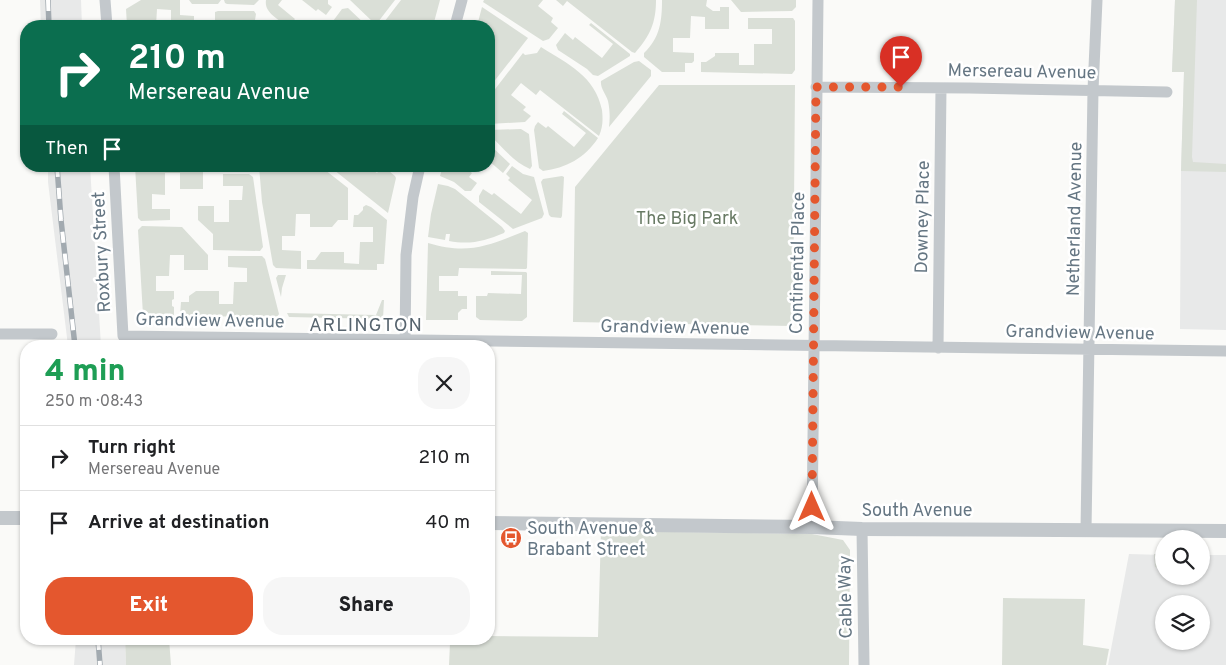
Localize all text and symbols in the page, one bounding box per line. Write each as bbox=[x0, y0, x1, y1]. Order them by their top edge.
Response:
pin bbox=[880, 36, 922, 87]
text: 210 m bbox=[128, 37, 226, 81]
icon: right bbox=[45, 40, 110, 105]
icon: arrive bbox=[887, 43, 915, 71]
street label: Mersereau Avenue bbox=[947, 60, 1097, 85]
text: Mersereau Avenue bbox=[128, 80, 310, 107]
icon: arrive bbox=[98, 135, 126, 163]
text: Then bbox=[45, 137, 88, 161]
street label: Netherland Avenue bbox=[1063, 142, 1088, 296]
street label: Downey Place bbox=[911, 160, 936, 274]
street label: Roxbury Street bbox=[88, 191, 117, 313]
street label: Continental Place bbox=[786, 192, 811, 334]
park label: The Big Park bbox=[636, 208, 738, 231]
street label: Grandview Avenue bbox=[135, 309, 285, 334]
district label: ARLINGTON bbox=[309, 314, 423, 338]
street label: Grandview Avenue bbox=[600, 316, 750, 341]
street label: Grandview Avenue bbox=[1005, 321, 1155, 346]
text: 4 min bbox=[45, 354, 126, 391]
button: close bbox=[418, 357, 470, 409]
text: 250 m · 08:43 bbox=[45, 392, 143, 412]
text: Turn right bbox=[88, 436, 176, 460]
icon: right bbox=[45, 444, 73, 472]
text: 210 m bbox=[419, 446, 470, 470]
text: Mersereau Avenue bbox=[88, 460, 220, 480]
position arrow bbox=[785, 480, 837, 532]
street label: South Avenue bbox=[862, 500, 972, 523]
icon: arrive bbox=[45, 509, 73, 537]
text: Arrive at destination bbox=[88, 511, 269, 535]
text: 40 m bbox=[425, 511, 470, 535]
place label: South Avenue & Brabant Street bbox=[527, 518, 654, 562]
bus stop icon: South Avenue & Brabant Street bbox=[499, 526, 523, 550]
map controls bbox=[1155, 530, 1210, 650]
button: search bbox=[1155, 530, 1210, 585]
street label: Cable Way bbox=[834, 555, 859, 639]
button: Exit bbox=[45, 577, 253, 635]
button: Share bbox=[263, 577, 470, 635]
button: layers bbox=[1155, 595, 1210, 650]

